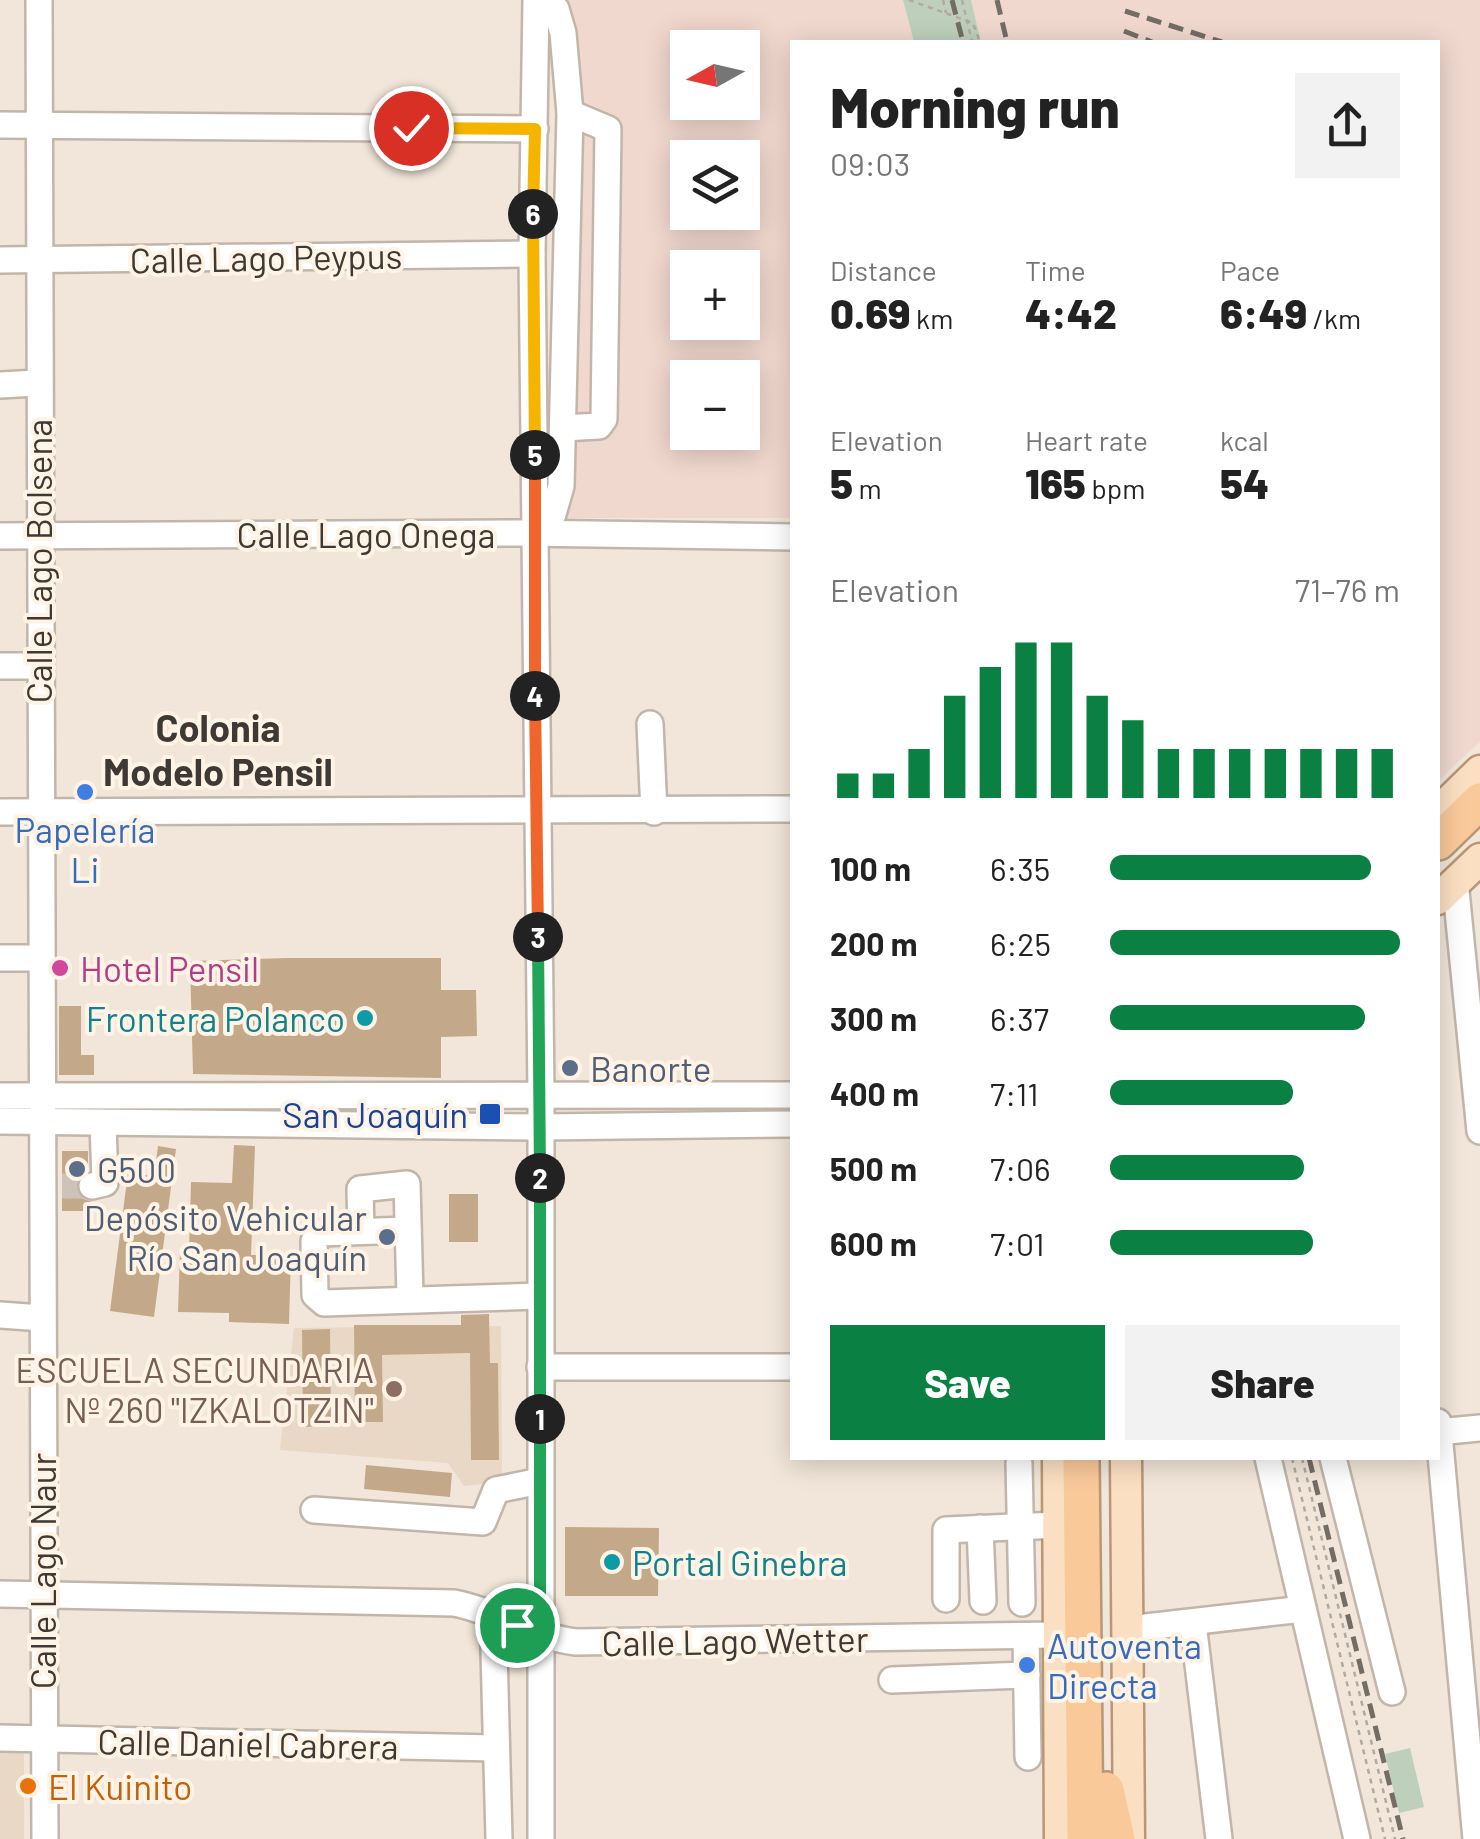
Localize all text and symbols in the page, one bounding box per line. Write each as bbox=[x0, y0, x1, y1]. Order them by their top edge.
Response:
north arrow bbox=[670, 30, 760, 120]
map controls bbox=[670, 30, 760, 450]
text: Morning run bbox=[830, 73, 1120, 139]
button: share bbox=[1295, 73, 1400, 178]
pin bbox=[369, 86, 454, 171]
icon: check bbox=[384, 101, 439, 156]
button: layers bbox=[670, 140, 760, 230]
text: 09:03 bbox=[830, 144, 910, 182]
pin: 6 bbox=[508, 189, 558, 239]
text: 6 bbox=[525, 197, 541, 231]
street label: Calle Lago Peypus bbox=[129, 234, 403, 280]
button: + bbox=[670, 250, 760, 340]
text: Distance bbox=[830, 253, 937, 287]
text: Time bbox=[1025, 253, 1086, 287]
text: Pace bbox=[1220, 253, 1280, 287]
text: 0.69 bbox=[830, 287, 911, 337]
text: 4:42 bbox=[1025, 287, 1117, 337]
text: 6:49 bbox=[1220, 287, 1307, 337]
text: km bbox=[911, 301, 953, 335]
text: /km bbox=[1307, 301, 1361, 335]
button: − bbox=[670, 360, 760, 450]
street label: Calle Lago Bolsena bbox=[17, 419, 59, 703]
text: Elevation bbox=[830, 423, 943, 457]
text: Heart rate bbox=[1025, 423, 1148, 457]
text: kcal bbox=[1220, 423, 1269, 457]
pin: 5 bbox=[510, 430, 560, 480]
text: 5 bbox=[527, 438, 543, 472]
text: 5 bbox=[830, 457, 853, 507]
text: 165 bbox=[1025, 457, 1086, 507]
text: 54 bbox=[1220, 457, 1269, 507]
text: m bbox=[853, 471, 882, 505]
text: bpm bbox=[1086, 471, 1145, 505]
street label: Calle Lago Onega bbox=[237, 513, 495, 555]
text: Elevation bbox=[830, 570, 959, 608]
text: 71–76 m bbox=[1295, 570, 1400, 608]
pin: 4 bbox=[510, 671, 560, 721]
text: 4 bbox=[527, 679, 543, 713]
district label: Colonia Modelo Pensil bbox=[103, 704, 333, 794]
marker: Papelería Li bbox=[74, 781, 96, 803]
place label: Papelería Li bbox=[15, 808, 155, 890]
text: 100 m bbox=[830, 849, 911, 887]
text: 6:35 bbox=[990, 849, 1050, 887]
pin: 3 bbox=[513, 912, 563, 962]
text: 3 bbox=[530, 920, 546, 954]
text: 200 m bbox=[830, 924, 918, 962]
text: 6:25 bbox=[990, 924, 1051, 962]
place label: Hotel Pensil bbox=[80, 947, 259, 989]
marker: Hotel Pensil bbox=[49, 957, 71, 979]
place label: Frontera Polanco bbox=[86, 997, 345, 1039]
text: 300 m bbox=[830, 999, 917, 1037]
text: 6:37 bbox=[990, 999, 1049, 1037]
marker: Frontera Polanco bbox=[354, 1007, 376, 1029]
place label: Banorte bbox=[590, 1047, 711, 1089]
marker: Banorte bbox=[559, 1057, 581, 1079]
text: 400 m bbox=[830, 1074, 919, 1112]
text: 7:11 bbox=[990, 1074, 1038, 1112]
place label: San Joaquín bbox=[282, 1093, 468, 1135]
marker: San Joaquín bbox=[477, 1101, 503, 1127]
place label: G500 bbox=[97, 1148, 176, 1190]
text: 500 m bbox=[830, 1149, 917, 1187]
text: 7:06 bbox=[990, 1149, 1051, 1187]
pin: 2 bbox=[515, 1153, 565, 1203]
marker: G500 bbox=[66, 1158, 88, 1180]
text: 2 bbox=[532, 1161, 548, 1195]
place label: Depósito Vehicular Río San Joaquín bbox=[84, 1196, 367, 1278]
text: 600 m bbox=[830, 1224, 917, 1262]
text: 7:01 bbox=[990, 1224, 1044, 1262]
marker: Depósito Vehicular Río San Joaquín bbox=[376, 1226, 398, 1248]
button: Save bbox=[830, 1325, 1105, 1440]
button: Share bbox=[1125, 1325, 1400, 1440]
place label: ESCUELA SECUNDARIA Nº 260 "IZKALOTZIN" bbox=[15, 1348, 374, 1430]
marker: ESCUELA SECUNDARIA Nº 260 "IZKALOTZIN" bbox=[383, 1378, 405, 1400]
pin: 1 bbox=[515, 1394, 565, 1444]
text: 1 bbox=[535, 1402, 545, 1436]
street label: Calle Lago Naur bbox=[21, 1453, 63, 1689]
place label: Portal Ginebra bbox=[632, 1541, 847, 1583]
marker: Portal Ginebra bbox=[601, 1551, 623, 1573]
pin bbox=[475, 1583, 560, 1668]
icon: arrive bbox=[490, 1598, 545, 1653]
street label: Calle Lago Wetter bbox=[601, 1617, 869, 1663]
place label: Autoventa Directa bbox=[1047, 1624, 1202, 1706]
marker: Autoventa Directa bbox=[1016, 1654, 1038, 1676]
street label: Calle Daniel Cabrera bbox=[97, 1719, 399, 1767]
place label: El Kuinito bbox=[48, 1765, 192, 1807]
marker: El Kuinito bbox=[17, 1775, 39, 1797]

